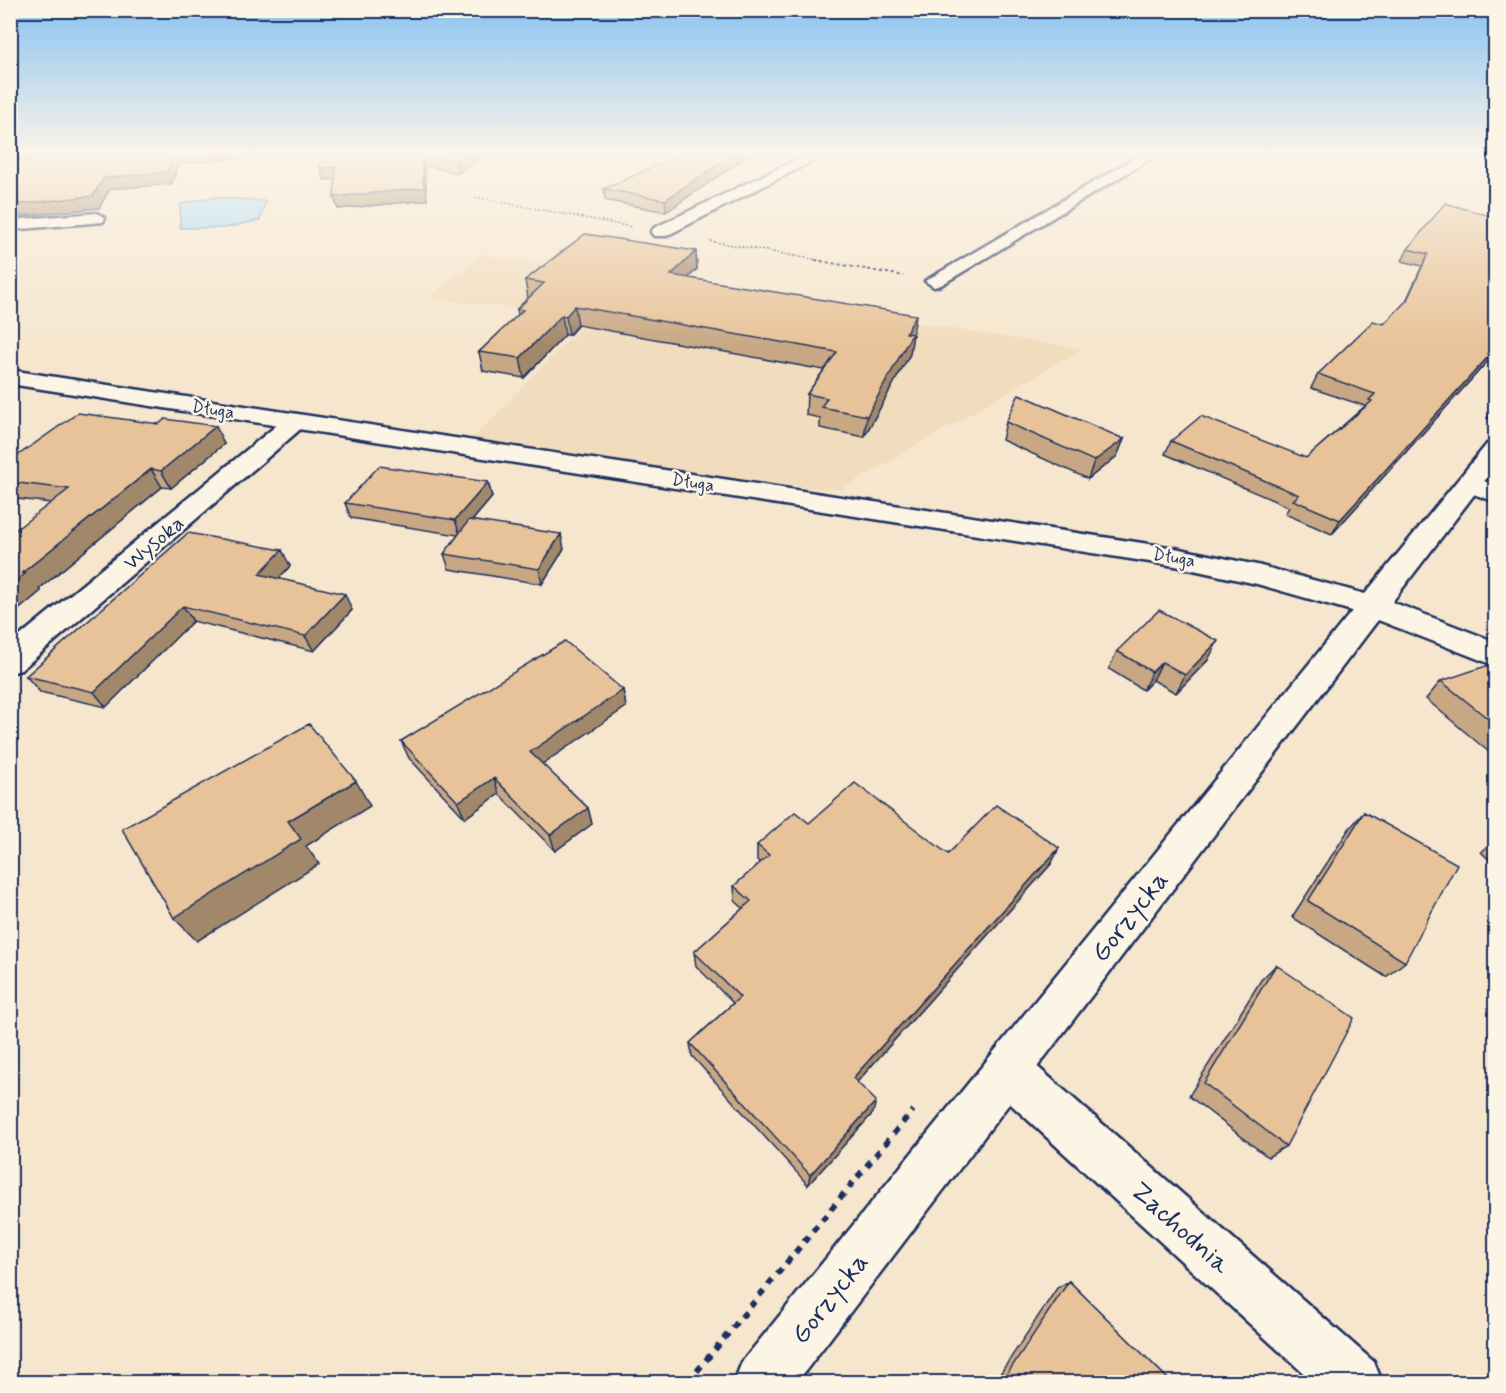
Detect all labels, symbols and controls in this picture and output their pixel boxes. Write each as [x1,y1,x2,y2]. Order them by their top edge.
street label: Długa [190,395,236,425]
street label: Długa [670,468,716,498]
street label: Wysoka [118,510,191,577]
street label: Długa [1150,542,1197,574]
street label: Gorzycka [1084,864,1177,970]
street label: Zachodnia [1123,1174,1238,1283]
street label: Gorzycka [784,1246,877,1352]

